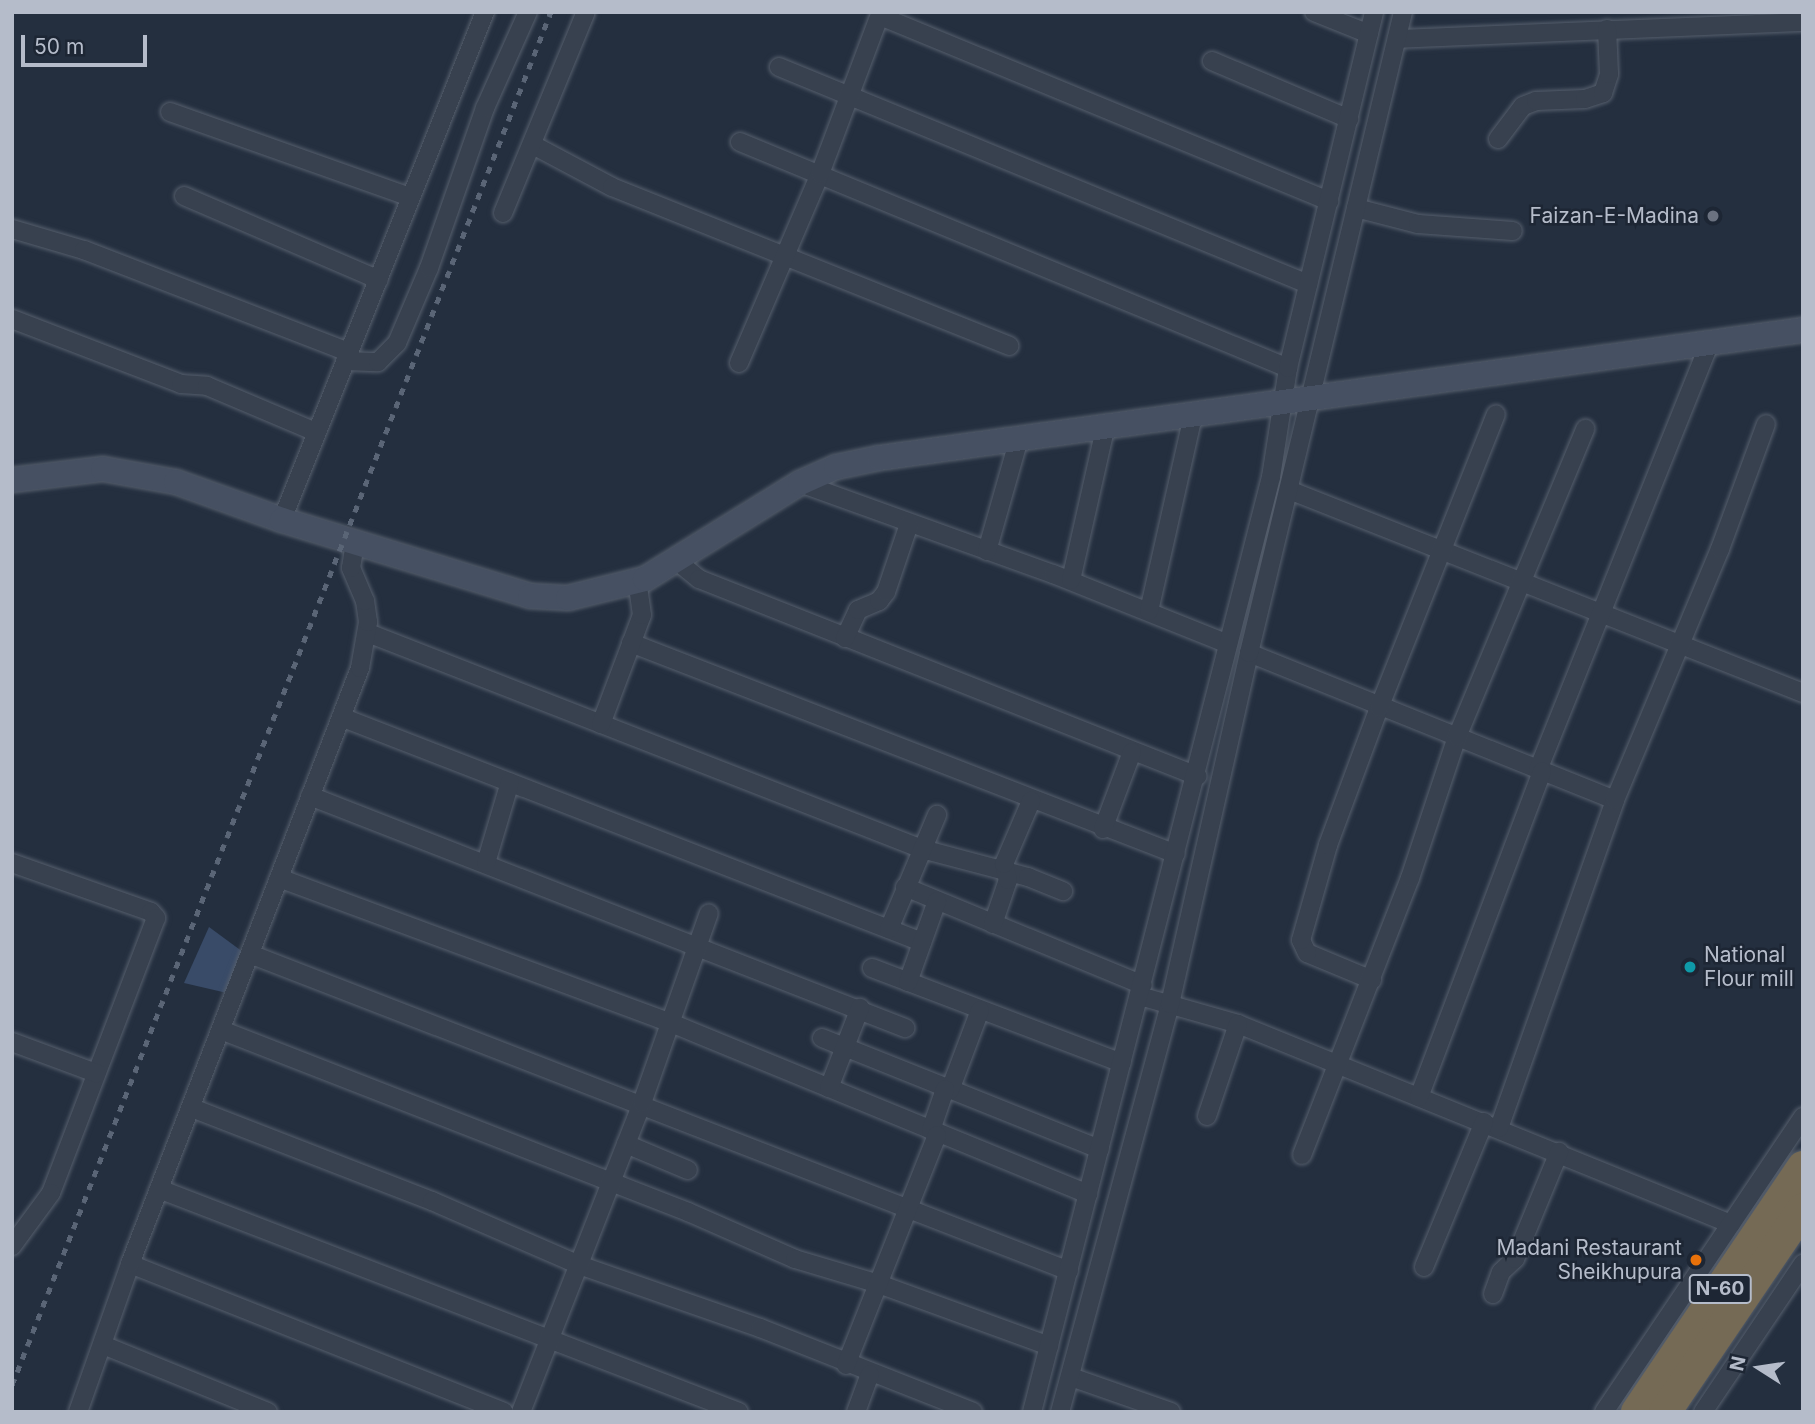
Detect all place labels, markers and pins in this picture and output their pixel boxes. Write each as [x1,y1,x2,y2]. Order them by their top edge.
place label: Faizan-E-Madina [1530,203,1699,229]
marker: Faizan-E-Madina [1705,208,1721,224]
place label: National Flour mill [1704,942,1794,992]
marker: National Flour mill [1682,959,1698,975]
place label: Madani Restaurant Sheikhupura [1496,1235,1682,1285]
marker: Madani Restaurant Sheikhupura [1688,1252,1704,1268]

